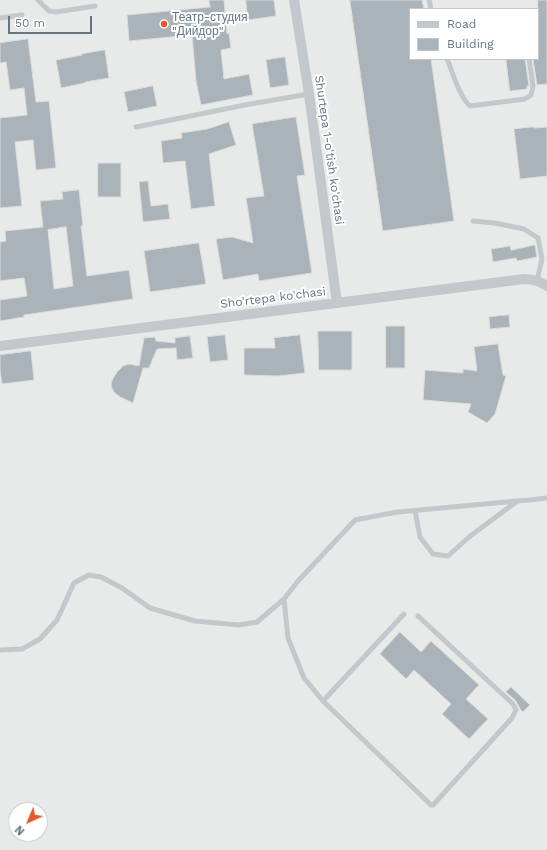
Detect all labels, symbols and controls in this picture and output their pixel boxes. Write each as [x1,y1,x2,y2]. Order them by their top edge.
scale bar [10,8,94,34]
legend [409,8,539,60]
place label: Театр-студия "Дийдор" [172,10,247,38]
text: 50 m [15,16,45,30]
text: Road [447,17,476,31]
marker: Театр-студия "Дийдор" [159,19,169,29]
text: Building [447,37,494,51]
street label: Shurtepa 1-o'tish ko'chasi [311,74,347,226]
street label: Sho'rtepa ko'chasi [219,284,327,312]
north arrow [8,802,48,842]
text: N [13,823,27,838]

